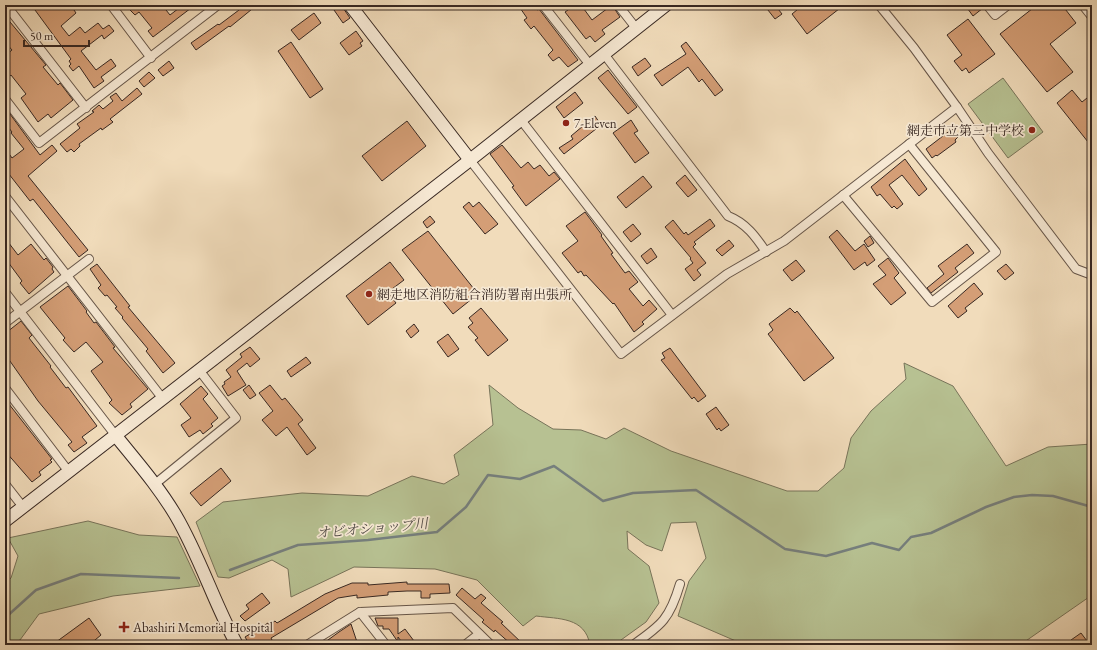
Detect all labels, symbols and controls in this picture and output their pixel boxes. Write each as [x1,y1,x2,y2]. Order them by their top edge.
scale bar [24,22,89,48]
text: 50 m [30,28,54,44]
place label: 7-Eleven [574,115,617,132]
marker: 7-Eleven [561,118,571,128]
place label: 網走市立第三中学校 [907,122,1024,139]
marker: 網走市立第三中学校 [1027,125,1037,135]
place label: 網走地区消防組合消防署南出張所 [377,286,572,303]
marker: 網走地区消防組合消防署南出張所 [364,289,374,299]
water label: オビオショップ川 [316,514,430,542]
place label: Abashiri Memorial Hospital [132,619,273,636]
marker: Abashiri Memorial Hospital [118,621,130,633]

